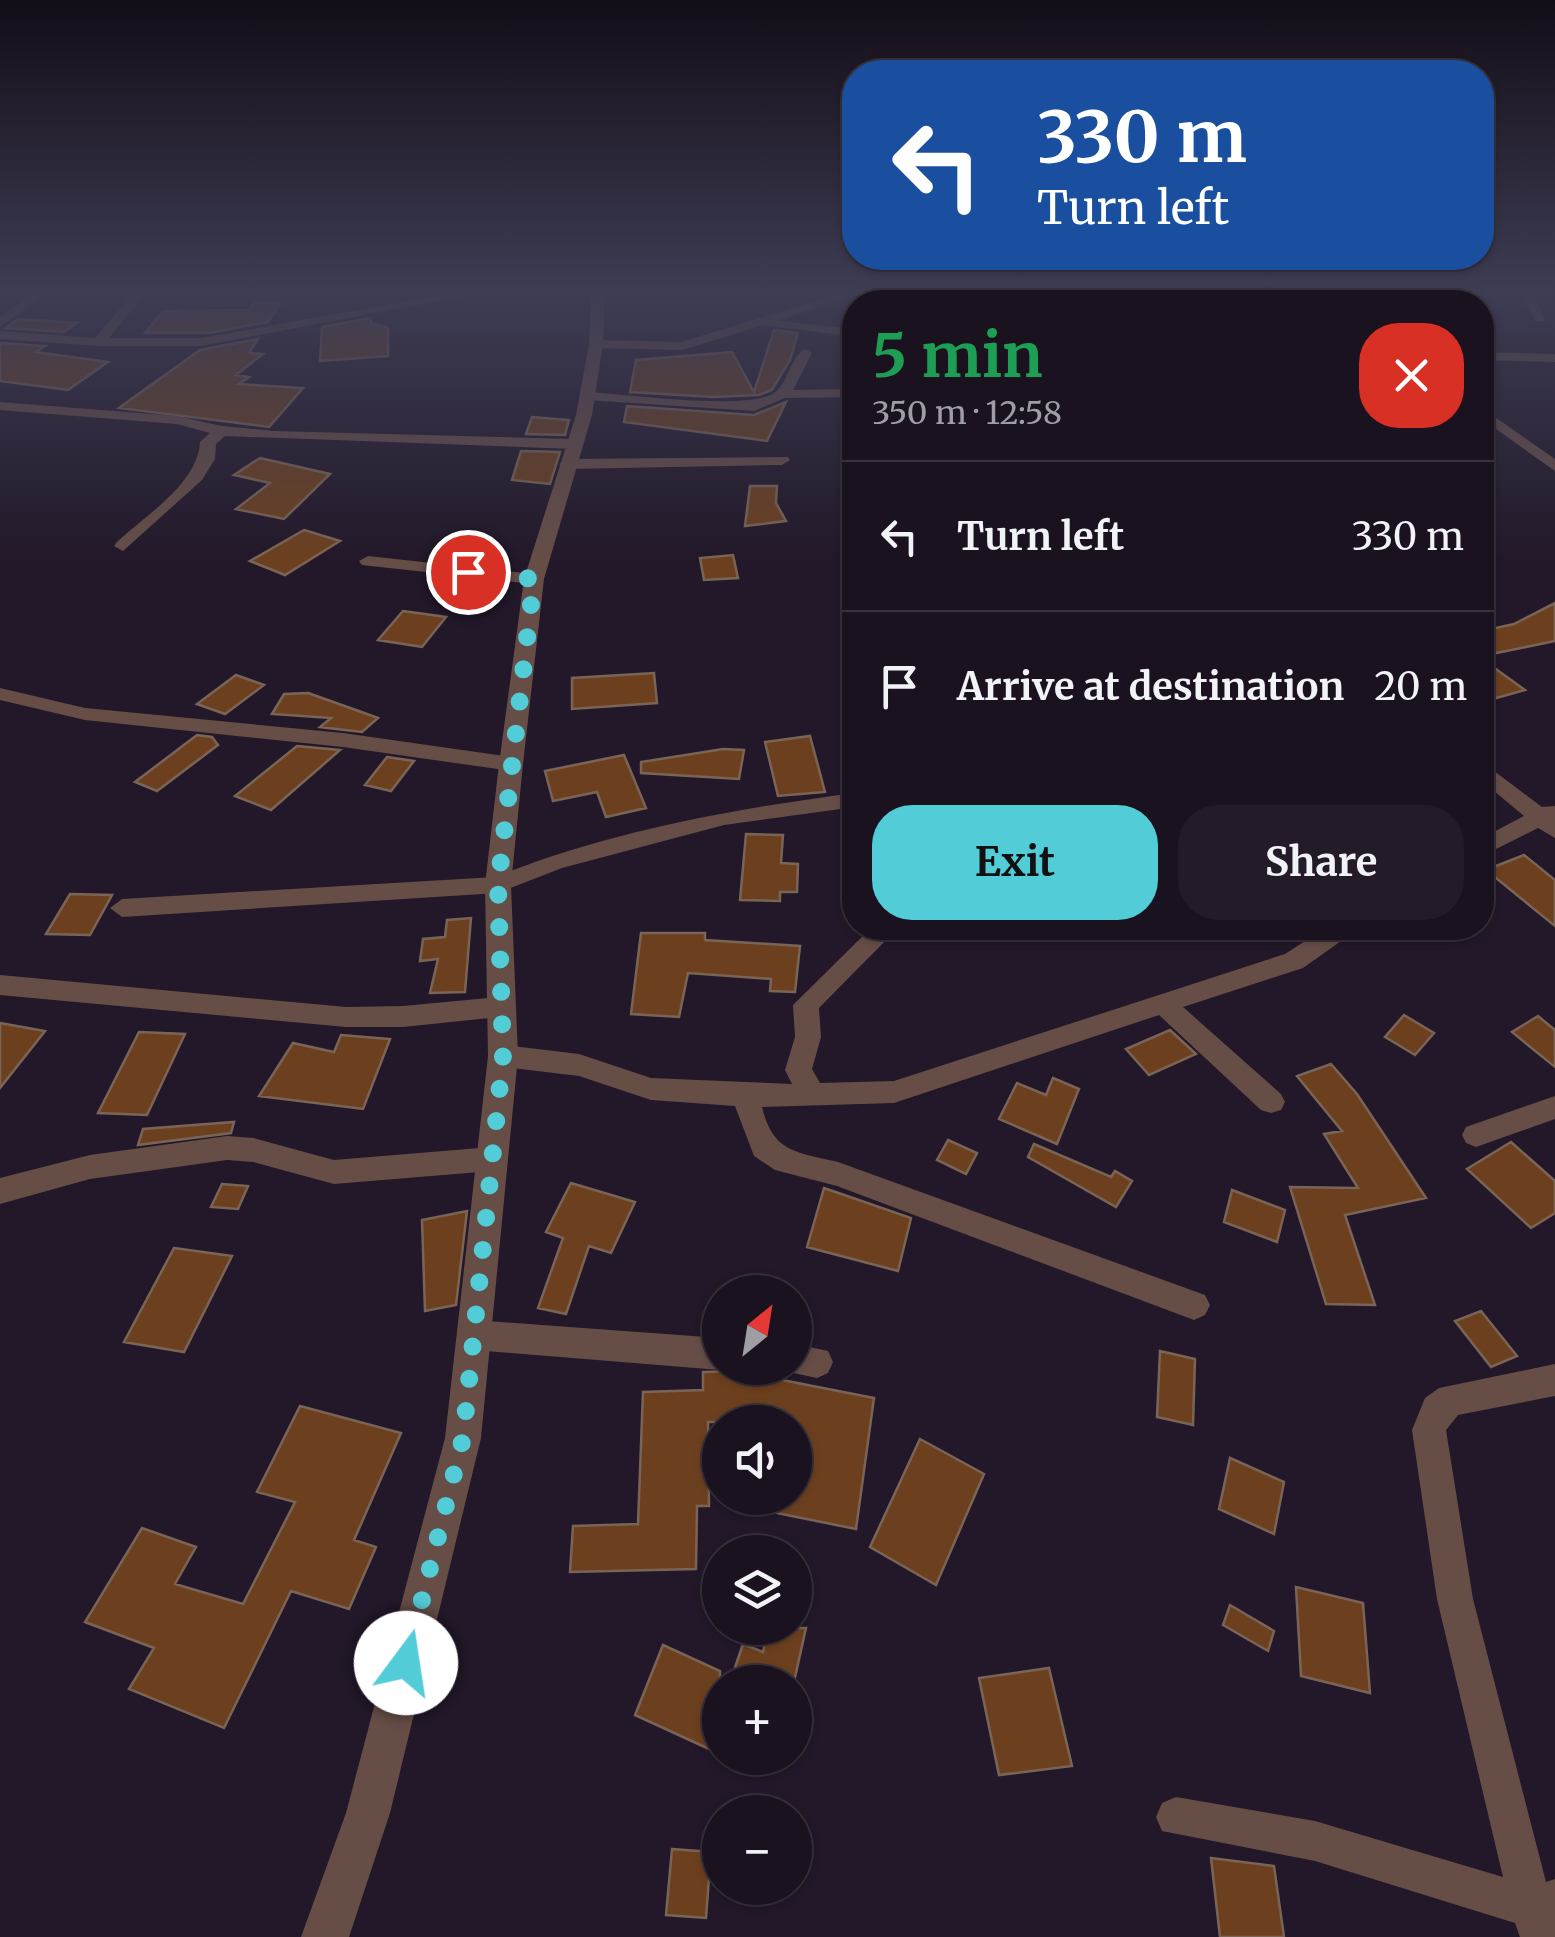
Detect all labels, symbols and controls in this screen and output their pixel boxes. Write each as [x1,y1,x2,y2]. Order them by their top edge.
text: 330 m [1037,93,1247,181]
icon: left [872,100,1002,230]
text: Turn left [1037,180,1229,236]
text: 5 min [872,318,1043,393]
button: close [1359,323,1464,428]
text: 350 m · 12:58 [872,393,1062,433]
icon: left [872,509,927,564]
text: Turn left [957,513,1124,560]
text: 330 m [1351,513,1464,560]
pin [426,530,511,615]
icon: arrive [441,545,496,600]
icon: arrive [872,659,927,714]
text: Arrive at destination [957,663,1344,710]
text: 20 m [1374,663,1467,710]
button: Exit [872,805,1158,920]
button: Share [1178,805,1464,920]
north arrow [702,1275,812,1385]
map controls [702,1275,812,1905]
button: sound [702,1405,812,1515]
button: layers [702,1535,812,1645]
position arrow [354,1611,458,1715]
button: + [702,1665,812,1775]
button: − [702,1795,812,1905]

